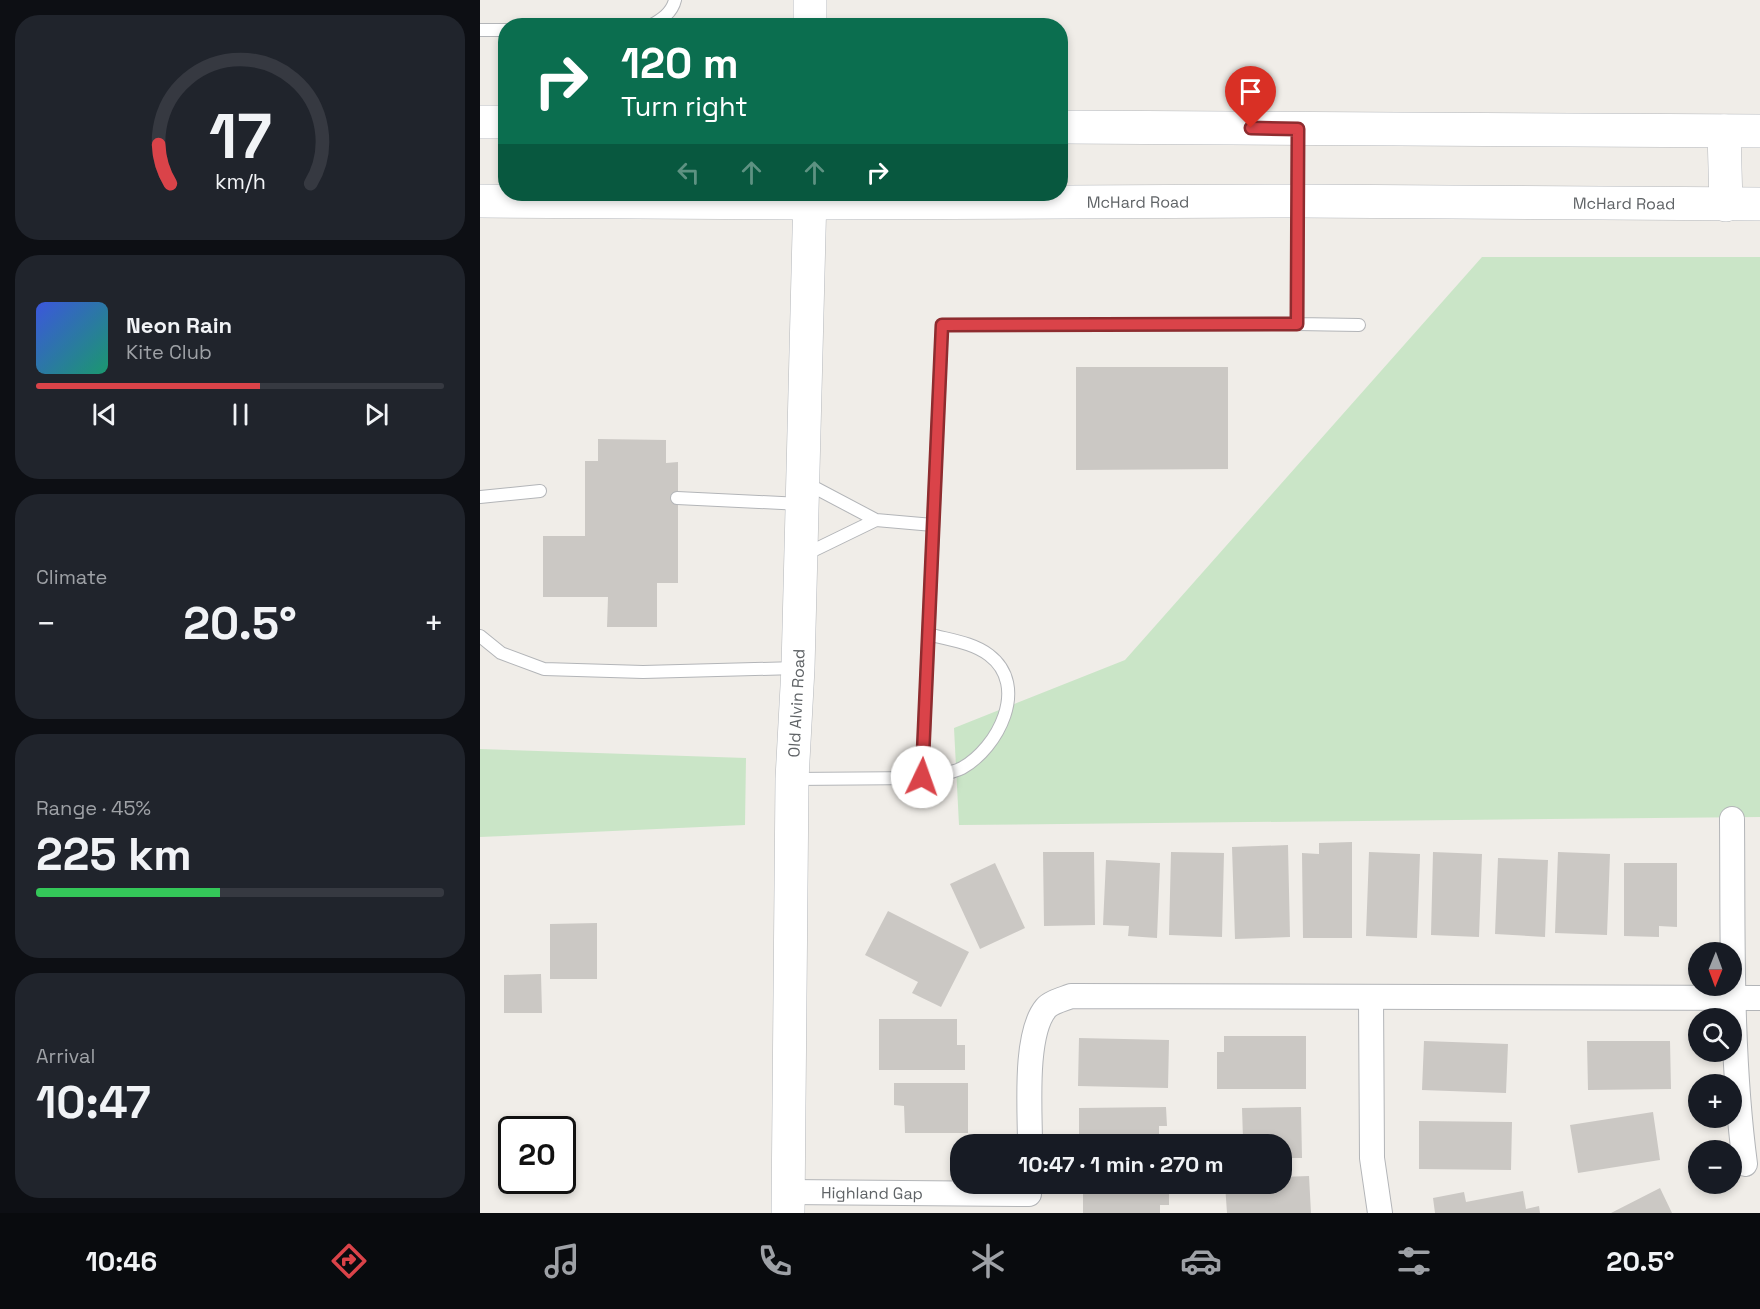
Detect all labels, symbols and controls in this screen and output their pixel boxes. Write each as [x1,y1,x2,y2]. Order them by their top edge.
text: 120 m [621,37,739,90]
icon: right [522,42,600,120]
pin [1225,66,1276,128]
icon: arrive [1234,75,1267,108]
text: Turn right [621,89,748,124]
text: 17 [209,97,271,176]
icon: left [672,156,705,189]
icon: ahead [735,156,768,189]
icon: ahead [798,156,831,189]
icon: right [861,156,894,189]
text: km/h [214,169,266,196]
street label: McHard Road [1087,191,1189,213]
street label: McHard Road [1573,193,1675,214]
text: Neon Rain [126,311,232,339]
text: Kite Club [126,339,212,365]
icon: previous [88,398,121,431]
icon: pause [224,398,257,431]
icon: next [360,398,393,431]
text: Climate [36,564,107,590]
text: 20.5° [183,595,297,652]
text: − [36,603,56,645]
text: + [424,603,444,645]
street label: Old Alvin Road [783,649,809,758]
position arrow [890,745,954,809]
text: Range · 45% [36,795,151,821]
text: 225 km [36,826,192,883]
north arrow [1688,942,1742,996]
map controls [1688,942,1742,1194]
button: search [1688,1008,1742,1062]
text: Arrival [36,1043,95,1069]
text: 10:47 [36,1074,151,1131]
button: + [1688,1074,1742,1128]
speed limit sign: 20 [498,1116,576,1194]
button: − [1688,1140,1742,1194]
text: 10:47 · 1 min · 270 m [1018,1150,1224,1178]
street label: Highland Gap [821,1182,923,1204]
icon: directions [328,1240,370,1282]
icon: music [541,1240,583,1282]
icon: phone [754,1240,796,1282]
icon: climate [967,1240,1009,1282]
icon: car [1180,1240,1222,1282]
icon: filters [1393,1240,1435,1282]
text: 10:46 [86,1244,157,1279]
text: 20.5° [1606,1244,1674,1279]

